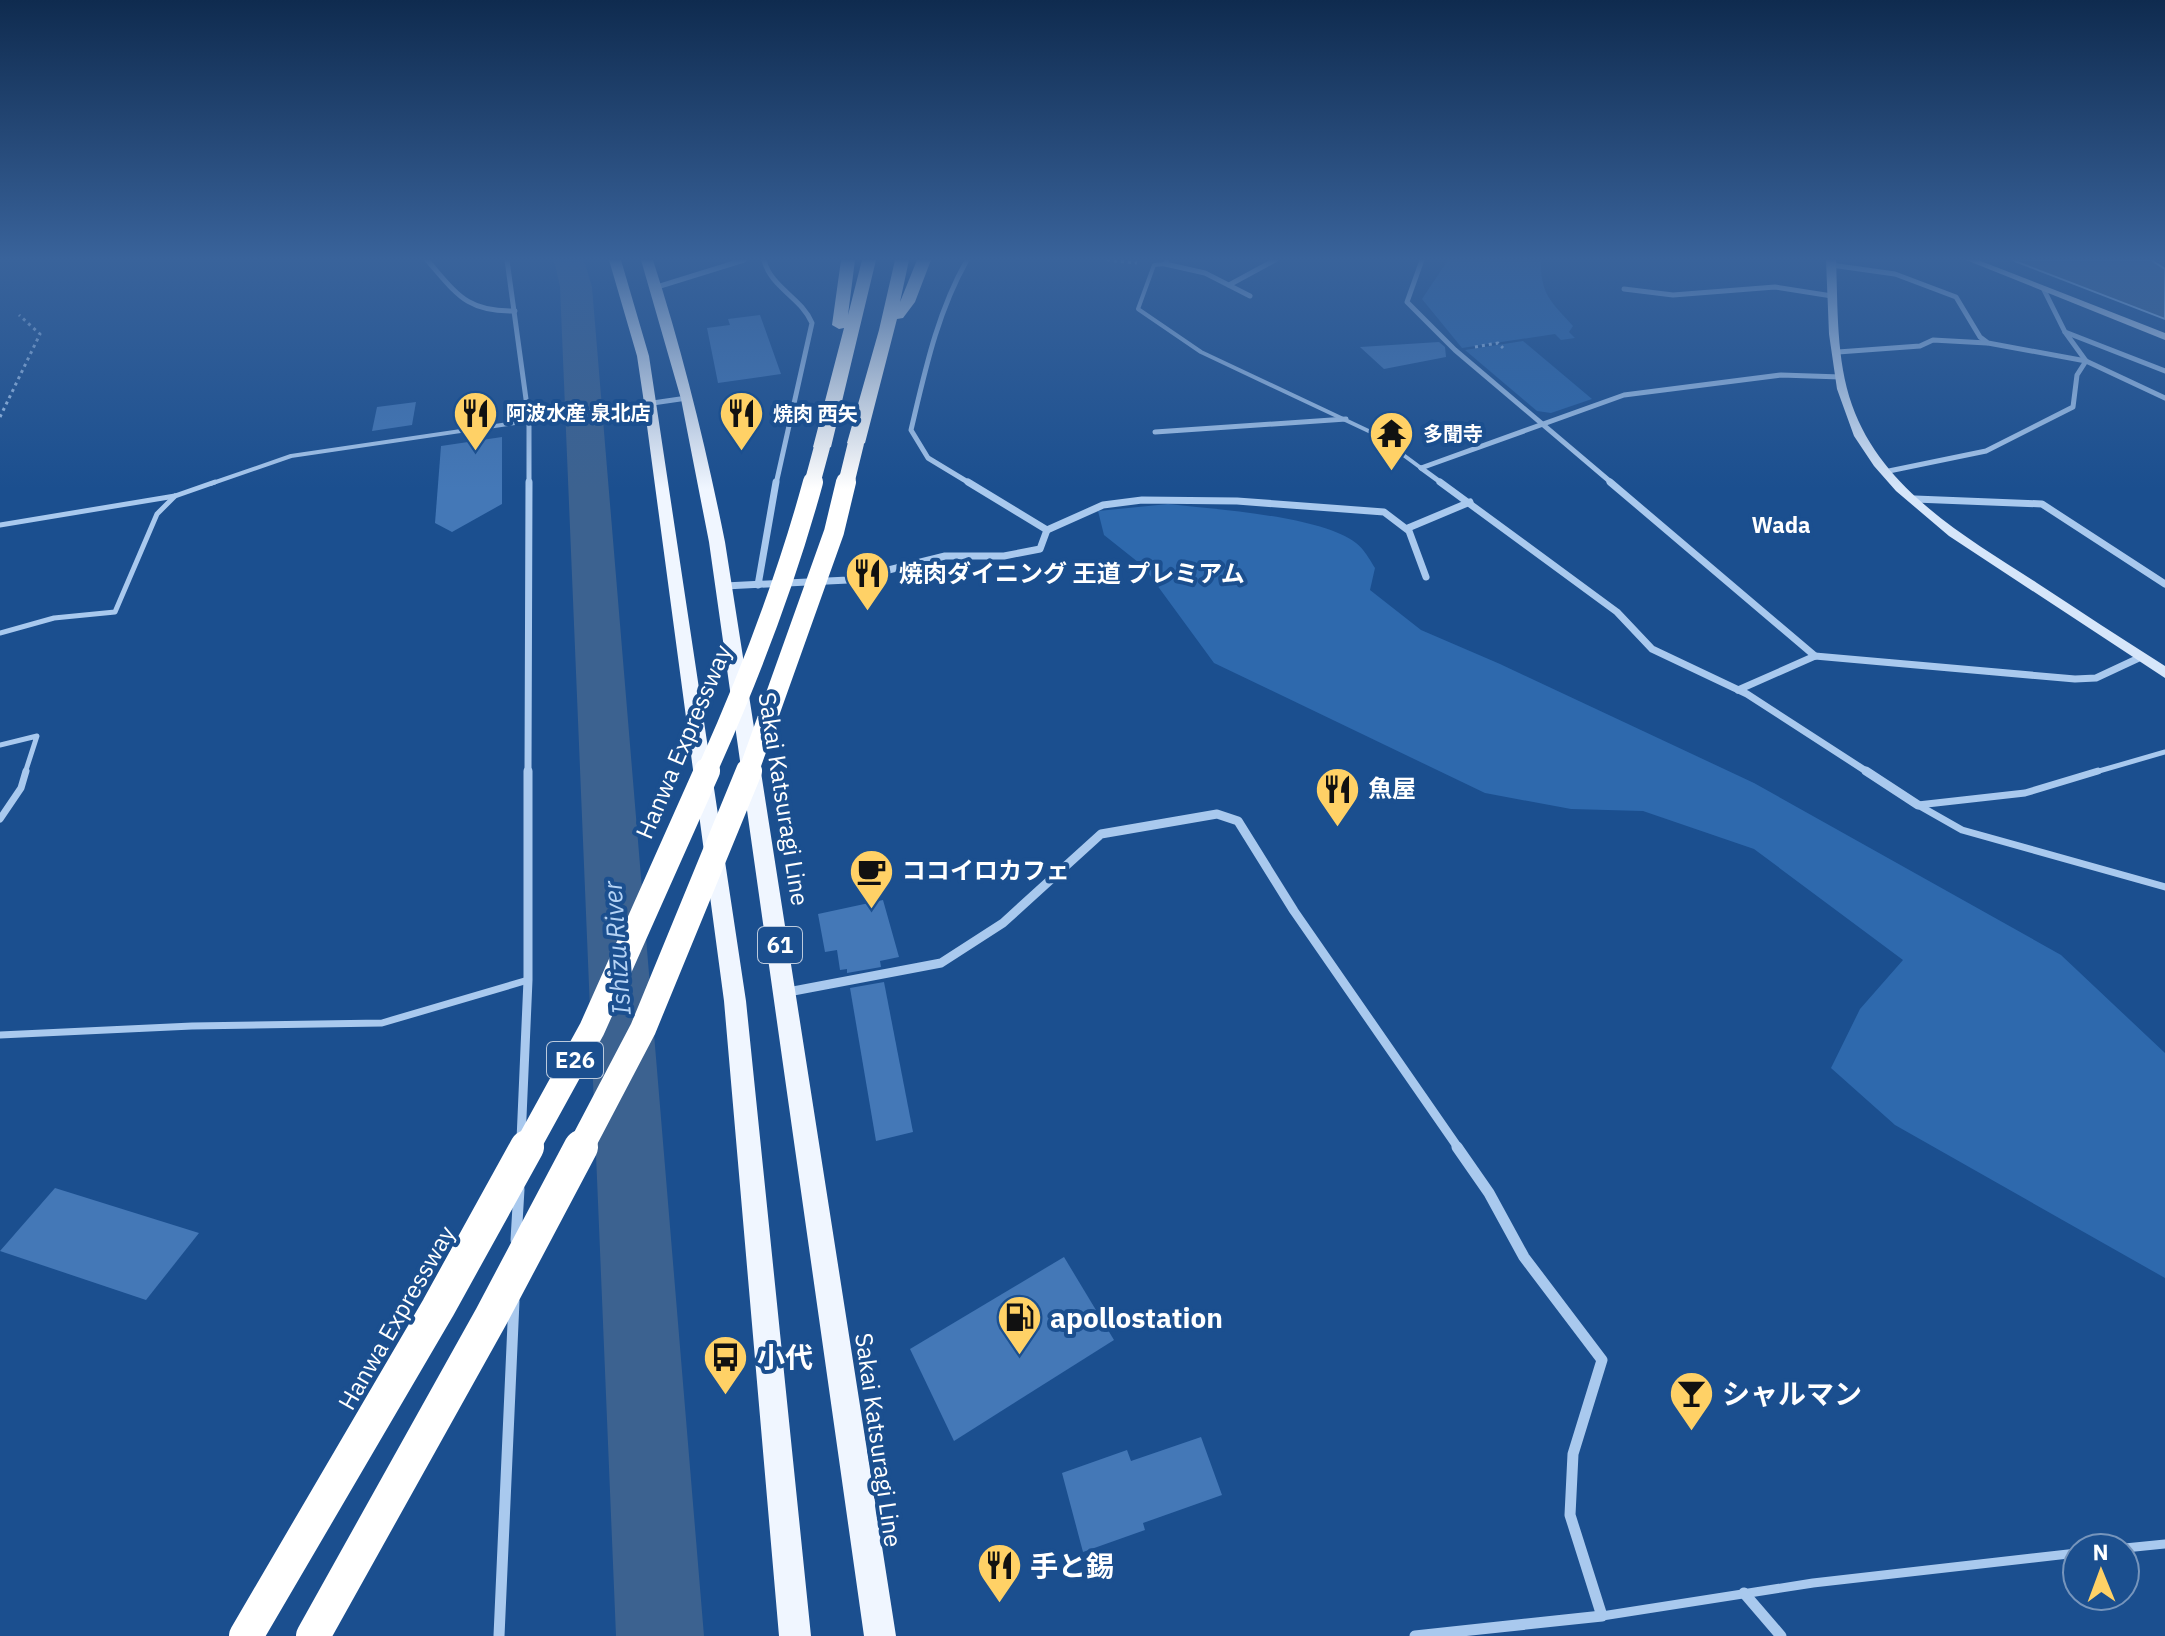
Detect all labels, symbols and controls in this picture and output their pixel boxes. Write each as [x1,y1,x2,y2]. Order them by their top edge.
restaurant icon: 阿波水産 泉北店 [451,389,499,452]
restaurant icon: 焼肉 西矢 [718,390,766,453]
place label: 阿波水産 泉北店 [506,399,651,426]
place label: 焼肉 西矢 [773,400,858,427]
temple icon: 多聞寺 [1368,410,1416,473]
place label: 多聞寺 [1423,420,1483,447]
district label: Wada [1751,510,1811,539]
restaurant icon: 焼肉ダイニング 王道 プレミアム [844,550,892,613]
place label: 焼肉ダイニング 王道 プレミアム [899,557,1245,589]
street label: Hanwa Expressway [628,640,738,844]
street label: Sakai Katsuragi Line [751,690,817,908]
restaurant icon: 魚屋 [1313,765,1361,828]
place label: 魚屋 [1368,772,1416,804]
cafe icon: ココイロカフェ [847,847,895,910]
place label: ココイロカフェ [902,854,1070,886]
water label: Ishizu River [594,878,638,1016]
road number: 61 [758,927,802,963]
road number: E26 [547,1042,603,1078]
street label: Hanwa Expressway [330,1219,462,1415]
fuel station icon: apollostation [995,1294,1043,1357]
place label: apollostation [1050,1299,1223,1336]
street label: Sakai Katsuragi Line [848,1331,910,1549]
bus stop icon: 小代 [702,1333,750,1396]
place label: 小代 [757,1338,813,1375]
bar icon: シャルマン [1667,1370,1715,1433]
place label: シャルマン [1722,1375,1862,1412]
north arrow [2061,1532,2141,1612]
text: N [2092,1537,2109,1566]
restaurant icon: 手と錫 [975,1542,1023,1605]
place label: 手と錫 [1030,1547,1114,1584]

